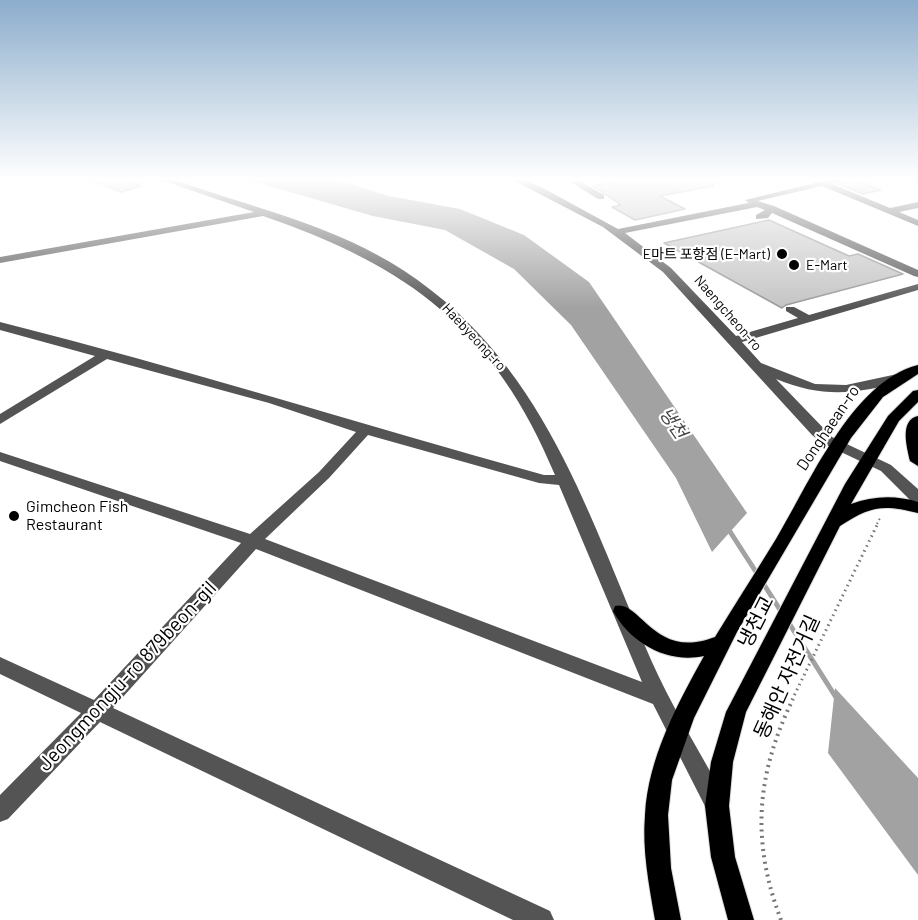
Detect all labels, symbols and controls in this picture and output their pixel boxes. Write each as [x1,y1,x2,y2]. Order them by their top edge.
place label: E마트 포항점 (E-Mart) [643,246,770,262]
marker: E마트 포항점 (E-Mart) [775,247,789,261]
place label: E-Mart [806,257,848,273]
marker: E-Mart [787,258,801,272]
street label: Naengcheon-ro [691,272,765,354]
street label: Haebyeong-ro [439,300,509,374]
street label: Donghaean-ro [793,382,863,474]
water label: 냉천 [655,403,691,443]
place label: Gimcheon Fish Restaurant [26,497,128,535]
marker: Gimcheon Fish Restaurant [7,509,21,523]
street label: Jeongmongju-ro 879beon-gil [33,576,221,776]
street label: 냉천교 [733,592,779,652]
street label: 동해안 자전거길 [749,611,825,743]

